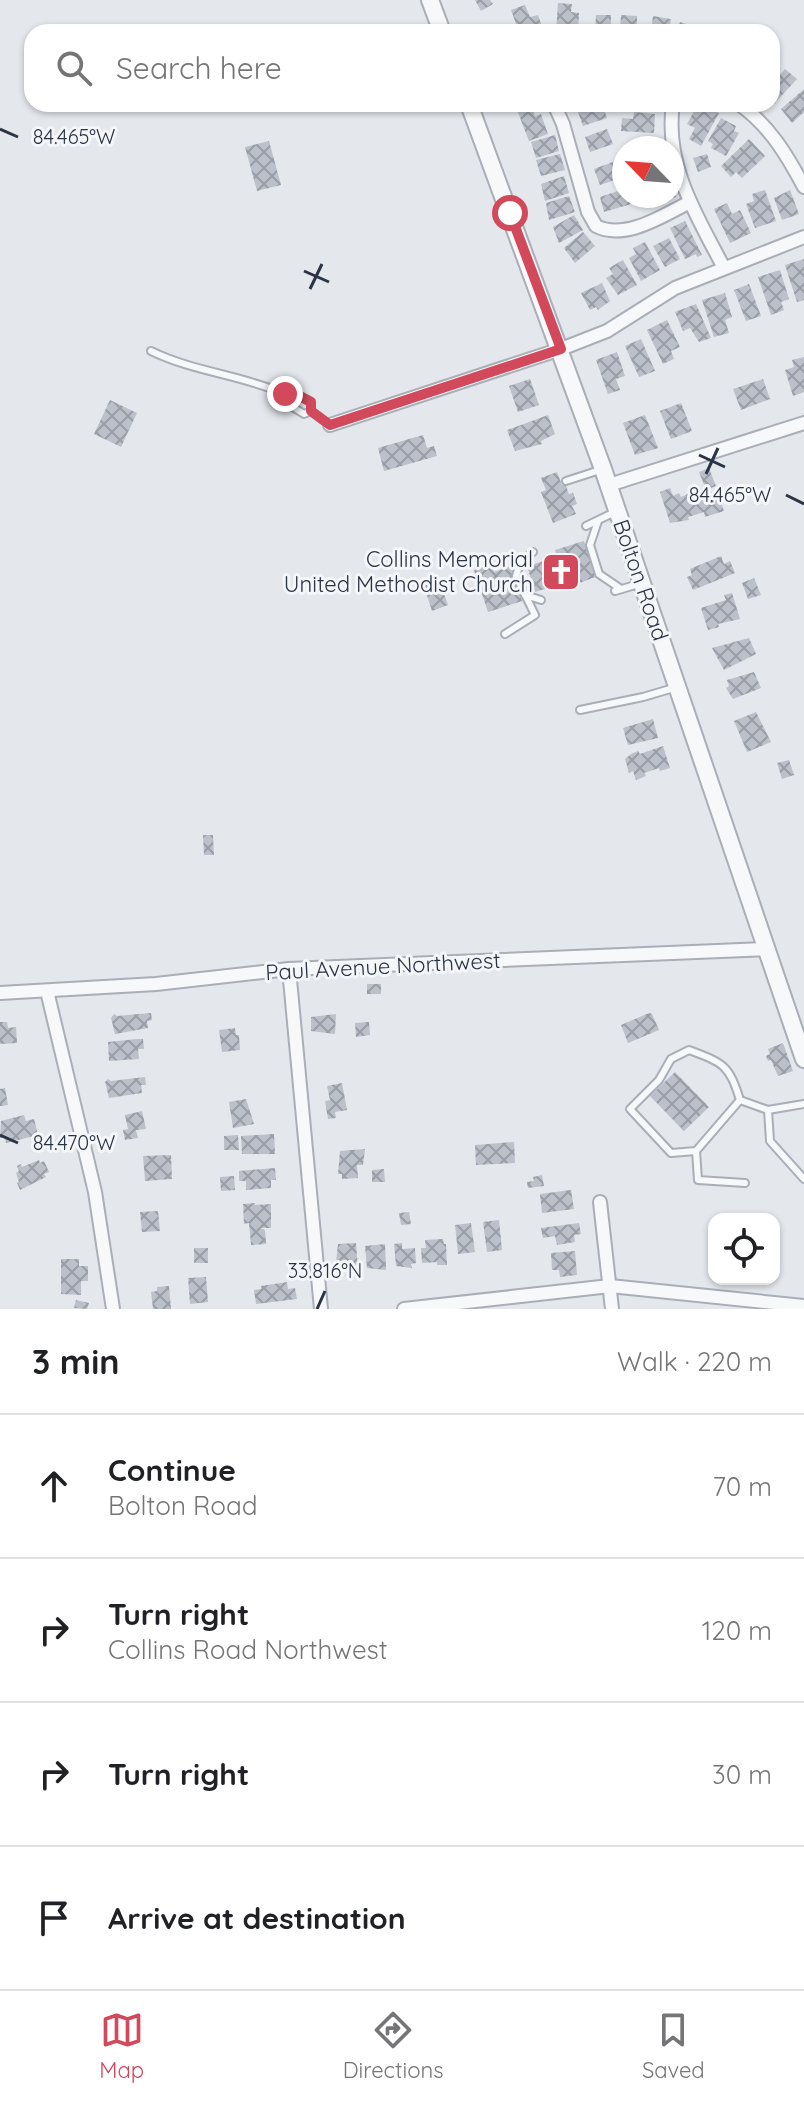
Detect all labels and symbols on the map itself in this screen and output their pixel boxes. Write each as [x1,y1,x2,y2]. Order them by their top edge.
text: 84.465°W [33,124,115,149]
north arrow [612,136,684,208]
route start [492,195,528,231]
route end [267,376,303,412]
text: 84.465°W [689,482,771,507]
street label: Bolton Road [607,516,675,644]
place label: Collins Memorial United Methodist Church [284,545,533,598]
church icon: Collins Memorial United Methodist Church [540,551,582,593]
street label: Paul Avenue Northwest [265,946,501,986]
text: 84.470°W [33,1130,115,1155]
text: 33.816°N [288,1258,362,1283]

